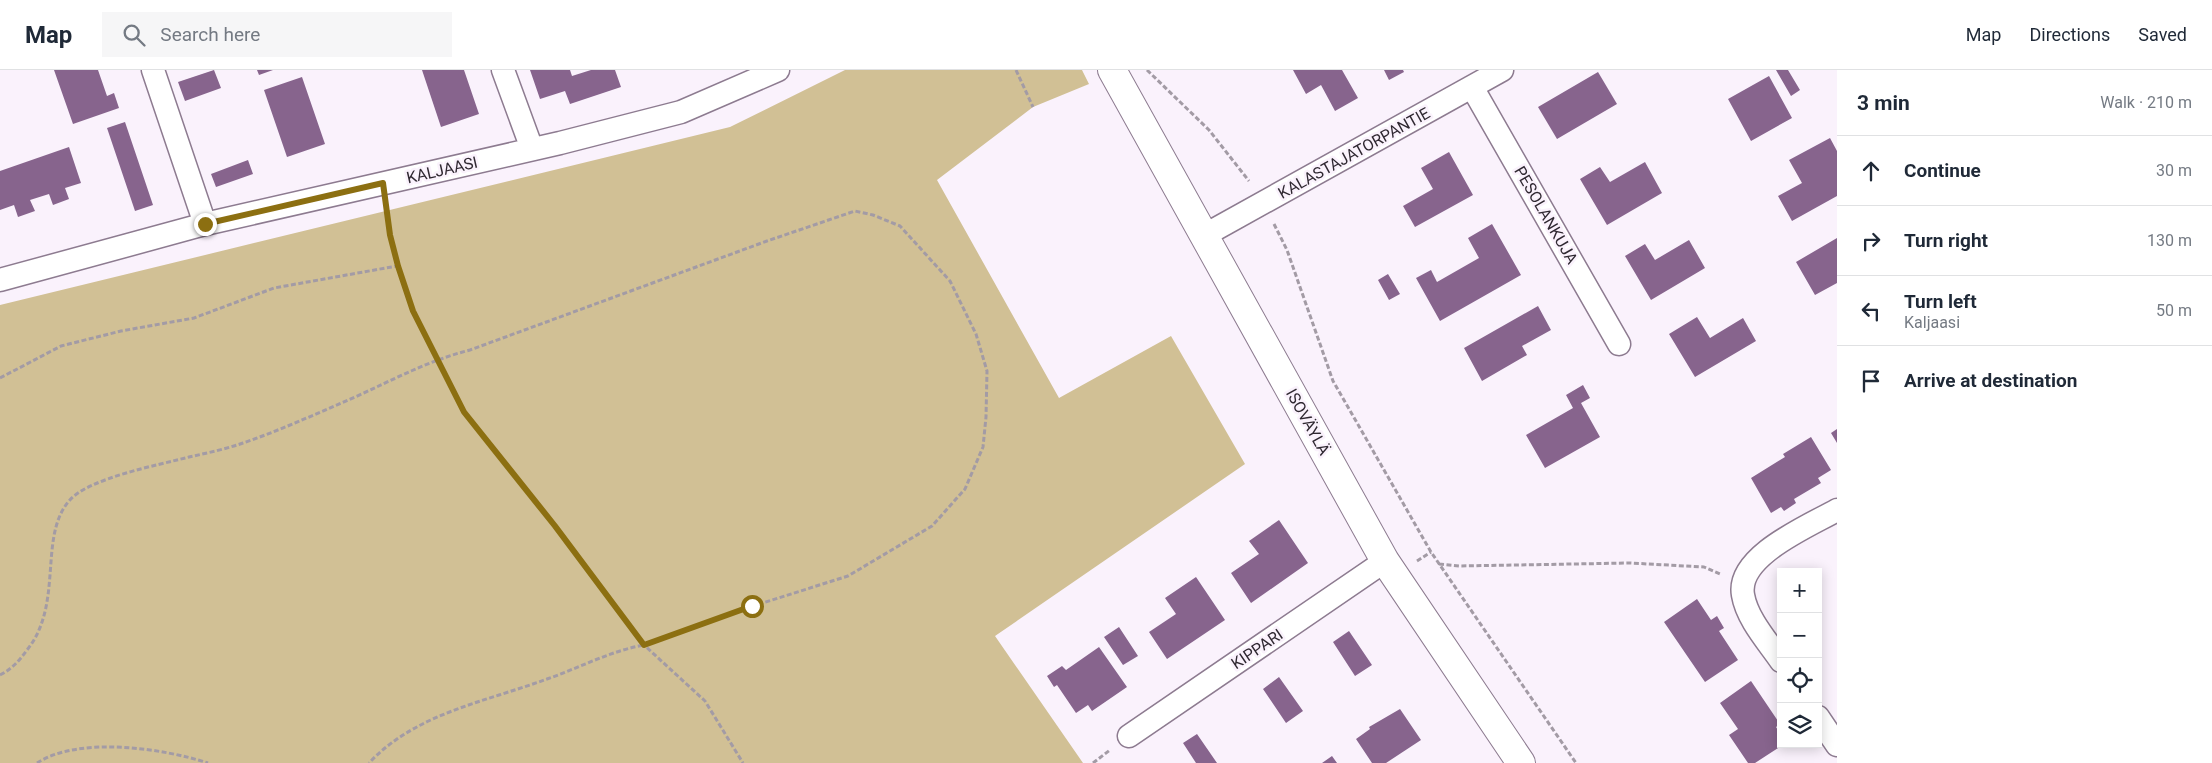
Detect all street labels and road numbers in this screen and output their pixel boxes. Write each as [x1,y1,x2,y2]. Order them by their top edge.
street label: KALASTAJATORPANTIE [1275,103,1433,203]
street label: KALJAASI [405,153,479,187]
street label: PESOLANKUJA [1510,163,1582,268]
street label: ISOVÄYLÄ [1282,386,1334,459]
street label: KIPPARI [1228,625,1286,673]

